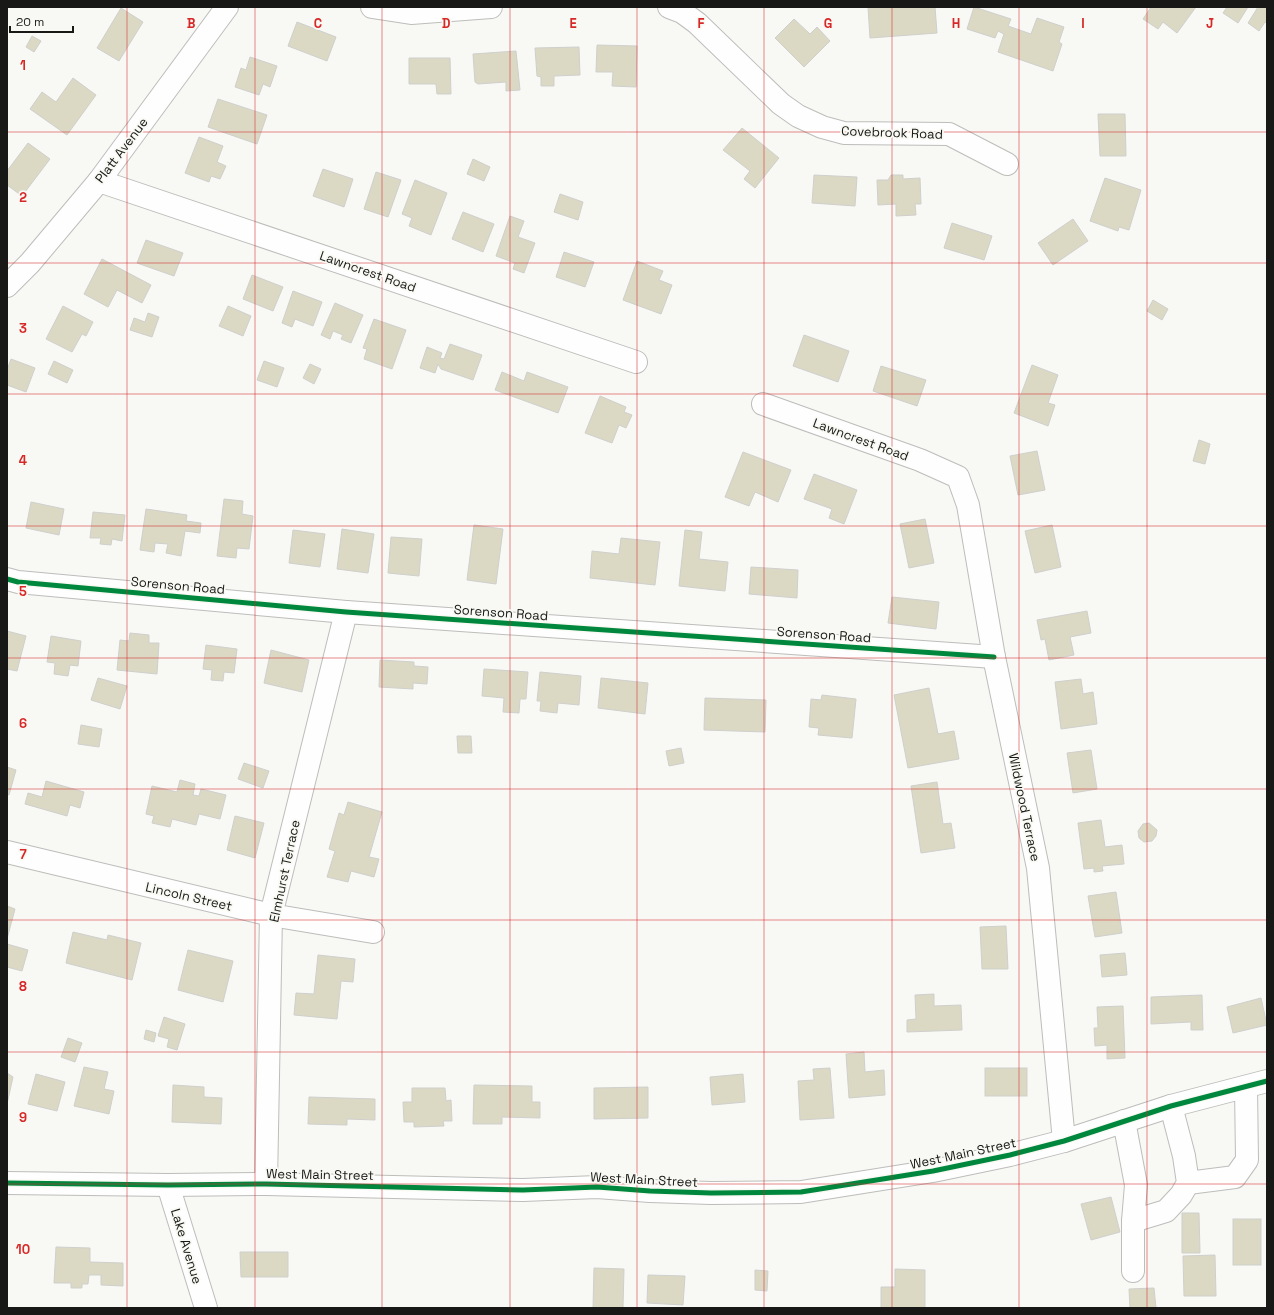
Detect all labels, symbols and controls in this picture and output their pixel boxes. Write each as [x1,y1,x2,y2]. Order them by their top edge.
scale bar [10,8,73,34]
text: 20 m [16,14,44,30]
text: B [187,15,196,32]
text: C [314,15,322,32]
text: D [442,15,451,32]
text: E [569,15,577,32]
text: F [698,15,705,32]
text: G [824,15,832,32]
text: H [952,15,960,32]
text: I [1081,15,1085,32]
text: J [1206,15,1214,32]
text: 1 [20,57,26,74]
street label: Platt Avenue [91,114,152,186]
street label: Covebrook Road [841,122,943,143]
text: 2 [19,189,27,206]
street label: Lawncrest Road [317,247,418,296]
text: 3 [19,320,27,337]
street label: Lawncrest Road [811,414,911,465]
text: 4 [19,452,27,469]
street label: Sorenson Road [130,573,226,598]
text: 5 [19,583,27,600]
street label: Sorenson Road [453,601,549,624]
street label: Sorenson Road [776,623,872,646]
text: 6 [19,715,27,732]
street label: Wildwood Terrace [1005,751,1044,863]
street label: Elmhurst Terrace [265,818,304,924]
text: 7 [19,846,27,863]
street label: Lincoln Street [144,878,234,915]
text: 8 [19,978,27,995]
text: 9 [19,1109,27,1126]
street label: West Main Street [909,1134,1018,1173]
street label: West Main Street [266,1165,374,1184]
street label: West Main Street [590,1168,698,1191]
street label: Lake Avenue [167,1206,206,1286]
text: 10 [16,1241,30,1258]

